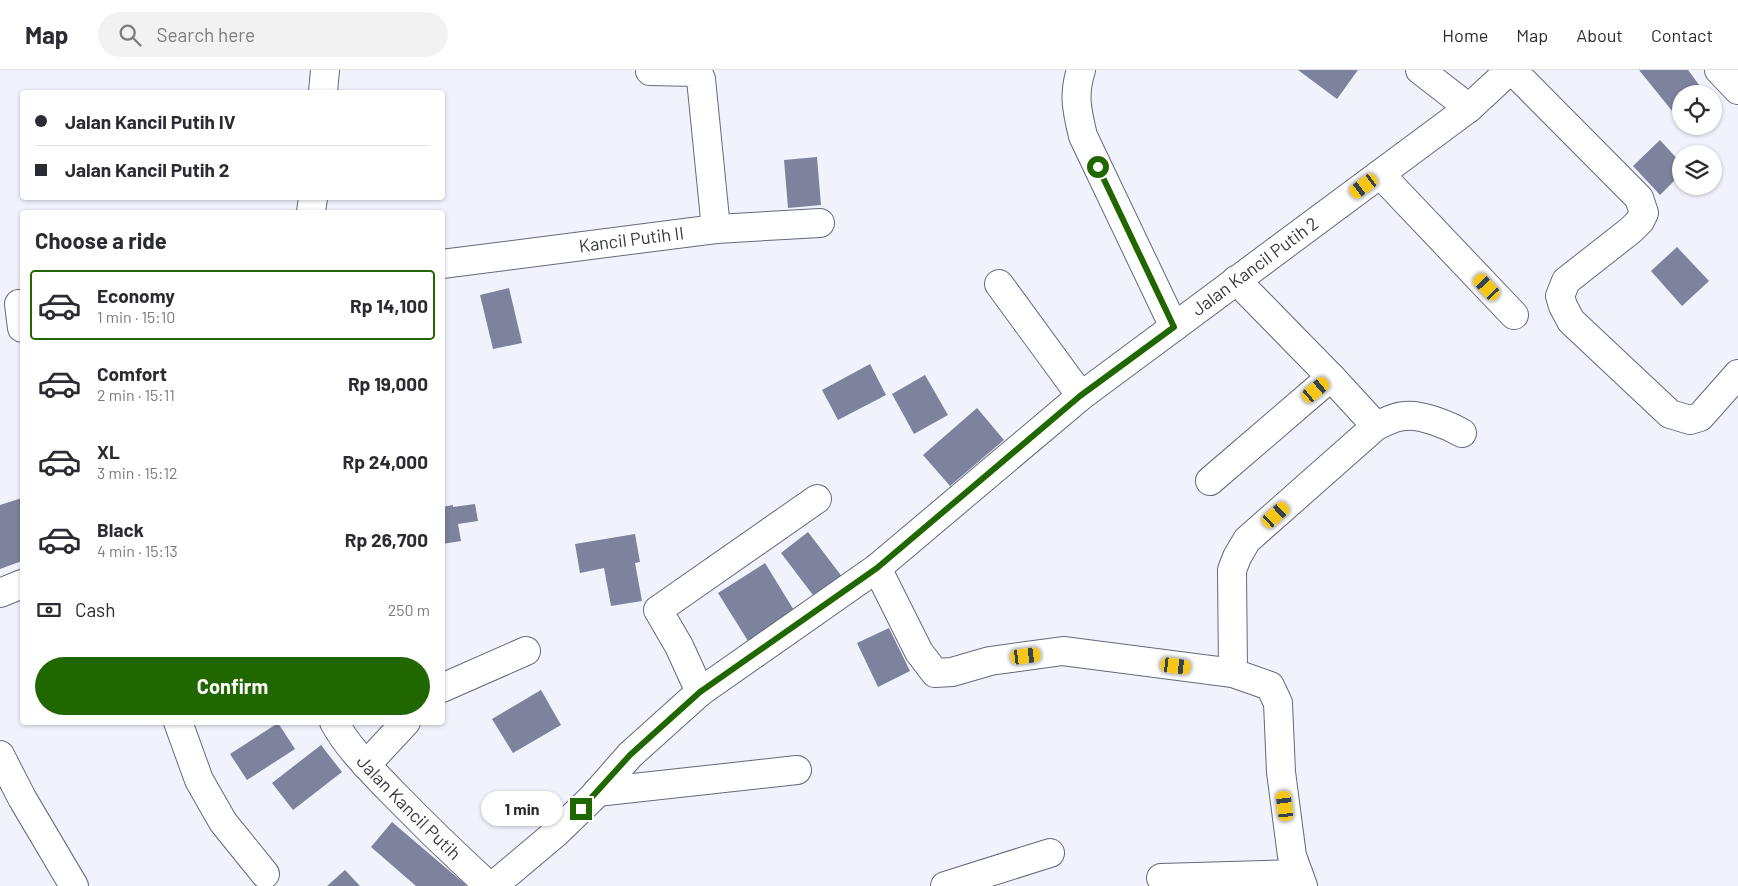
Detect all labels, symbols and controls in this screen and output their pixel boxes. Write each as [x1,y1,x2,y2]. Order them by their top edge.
search box [98,12,448,57]
text: Map [25,20,68,49]
icon: search [116,21,144,49]
text: Search here [156,23,255,46]
text: Home [1442,24,1488,46]
text: Map [1516,24,1548,46]
text: About [1576,24,1623,46]
text: Contact [1651,24,1713,46]
map controls [1672,85,1722,195]
button: locate [1672,85,1722,135]
text: Jalan Kancil Putih IV [65,110,236,133]
button: layers [1672,145,1722,195]
route start [1087,156,1109,178]
text: Jalan Kancil Putih 2 [65,158,229,181]
car [1347,171,1380,201]
street label: Jalan Kancil Putih 2 [1187,212,1322,320]
street label: Kancil Putih II [578,221,685,256]
text: Choose a ride [35,227,167,253]
car [1471,271,1502,303]
icon: car [37,283,82,328]
text: Economy [97,284,175,307]
text: Rp 14,100 [350,294,428,317]
text: 1 min · 15:10 [97,307,175,326]
icon: car [37,361,82,406]
text: Comfort [97,362,167,385]
text: Rp 19,000 [348,372,428,395]
car [1299,375,1332,405]
text: 2 min · 15:11 [97,385,175,404]
icon: car [37,439,82,484]
text: XL [97,440,120,463]
text: Rp 24,000 [343,450,428,473]
text: 3 min · 15:12 [97,463,178,482]
car [1259,499,1292,531]
icon: car [37,517,82,562]
text: Black [97,518,144,541]
text: Rp 26,700 [345,528,428,551]
text: 4 min · 15:13 [97,541,178,560]
icon: cash [35,596,63,624]
text: Cash [75,598,116,621]
text: 250 m [388,600,430,619]
car [1010,647,1041,665]
button: Confirm [35,657,430,715]
car [1160,657,1191,675]
street label: Jalan Kancil Putih [353,750,466,864]
car [1275,790,1294,822]
callout: 1 min [481,792,564,826]
route end [570,798,592,820]
text: 1 min [504,799,540,818]

